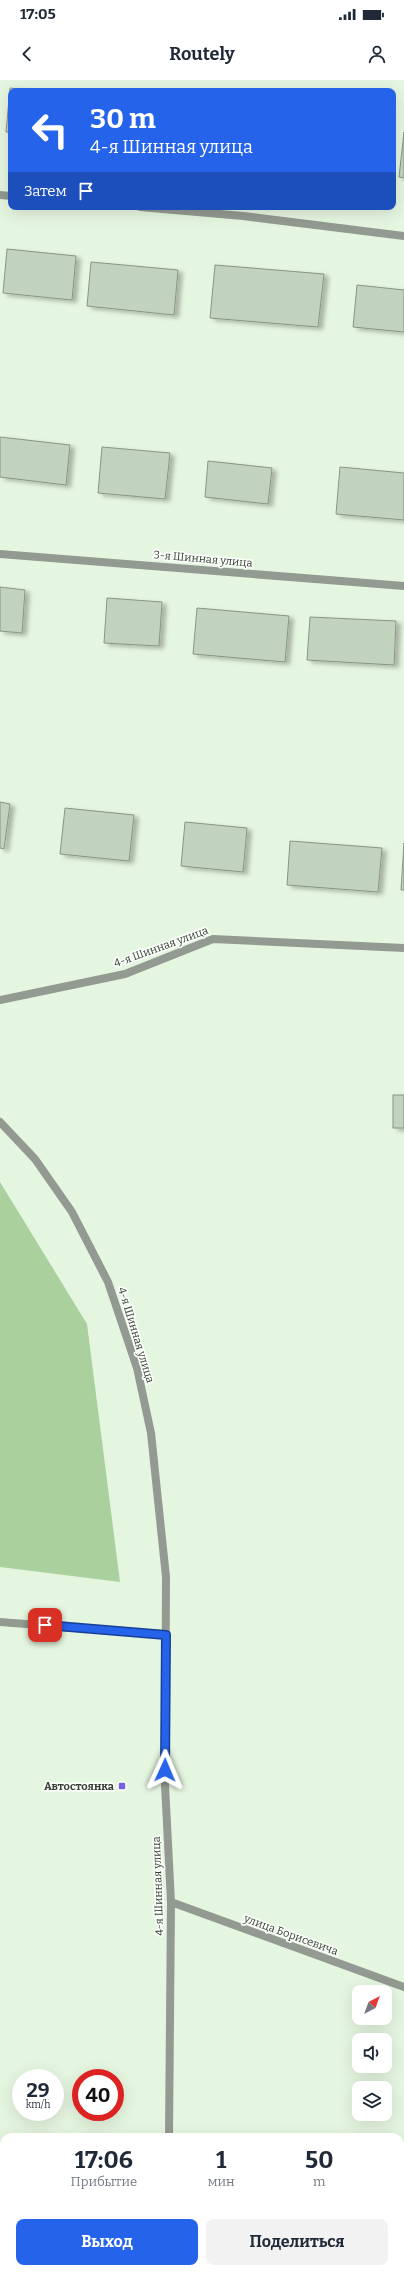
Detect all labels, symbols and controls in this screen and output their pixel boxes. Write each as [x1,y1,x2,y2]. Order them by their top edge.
text: 17:05 [20,5,56,23]
icon: back [16,43,38,65]
text: Routely [169,43,235,65]
icon: person [366,43,388,65]
text: 30 m [90,102,156,135]
icon: left [24,104,76,156]
text: 4-я Шинная улица [90,136,253,158]
icon: arrive [75,180,97,202]
text: Затем [24,182,67,200]
street label: 3-я Шинная улица [153,548,253,570]
street label: 4-я Шинная улица [112,924,210,970]
street label: 4-я Шинная улица [115,1286,157,1384]
pin [28,1608,62,1642]
icon: arrive [34,1614,56,1636]
position arrow [144,1749,186,1791]
place label: Автостоянка [44,1780,115,1793]
marker: Автостоянка [117,1781,127,1791]
street label: 4-я Шинная улица [150,1836,166,1936]
street label: улица Борисевича [241,1912,340,1958]
north arrow [352,1985,392,2025]
map controls [352,1985,392,2121]
button: sound [352,2033,392,2073]
speed limit sign: 40 [72,2069,124,2121]
text: 29 [26,2078,50,2102]
button: layers [352,2081,392,2121]
text: km/h [26,2099,50,2111]
text: 17:06 [75,2146,133,2174]
text: 1 [216,2146,226,2174]
text: 50 [305,2146,333,2174]
text: Прибытие [71,2174,137,2189]
text: мин [208,2174,235,2189]
text: m [313,2174,326,2189]
button: Выход [16,2219,198,2265]
button: Поделиться [206,2219,388,2265]

